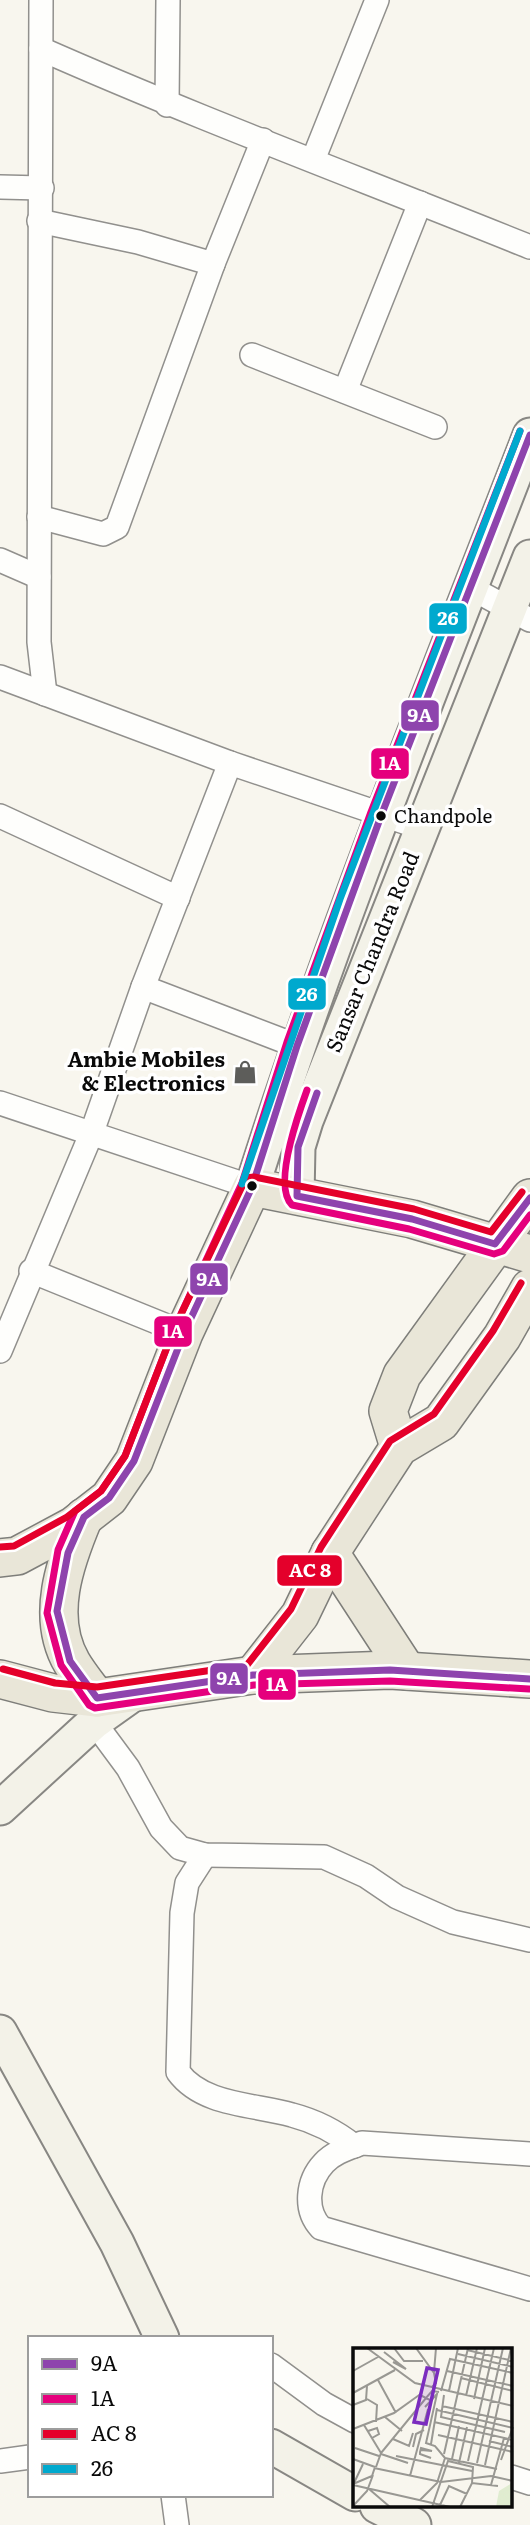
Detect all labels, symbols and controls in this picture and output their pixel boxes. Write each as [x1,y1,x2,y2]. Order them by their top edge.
line badge: 26 [428,602,468,635]
text: 26 [437,603,459,631]
line badge: 9A [400,699,440,732]
text: 9A [407,700,433,728]
line badge: 1A [370,747,410,780]
text: 1A [379,748,402,776]
place label: Chandpole [394,801,492,829]
marker: Chandpole [374,809,388,823]
street label: Sansar Chandra Road [316,846,425,1056]
line badge: 26 [287,977,327,1011]
text: 26 [296,979,318,1007]
place label: Ambie Mobiles & Electronics [68,1042,225,1097]
shop icon: Ambie Mobiles & Electronics [231,1058,259,1086]
unlabelled marker [245,1179,259,1193]
line badge: 9A [189,1262,229,1296]
text: 9A [196,1264,222,1292]
line badge: 1A [153,1315,193,1348]
text: 1A [162,1316,185,1344]
line badge: AC 8 [276,1554,343,1587]
text: AC 8 [289,1555,331,1583]
line badge: 9A [209,1662,249,1695]
text: 9A [216,1663,242,1691]
line badge: 1A [257,1668,297,1701]
text: 1A [266,1669,289,1697]
legend [28,2336,273,2497]
text: 9A [91,2346,118,2377]
inset map [353,2348,512,2508]
text: 1A [91,2381,116,2412]
text: AC 8 [91,2416,136,2447]
text: 26 [91,2451,113,2482]

